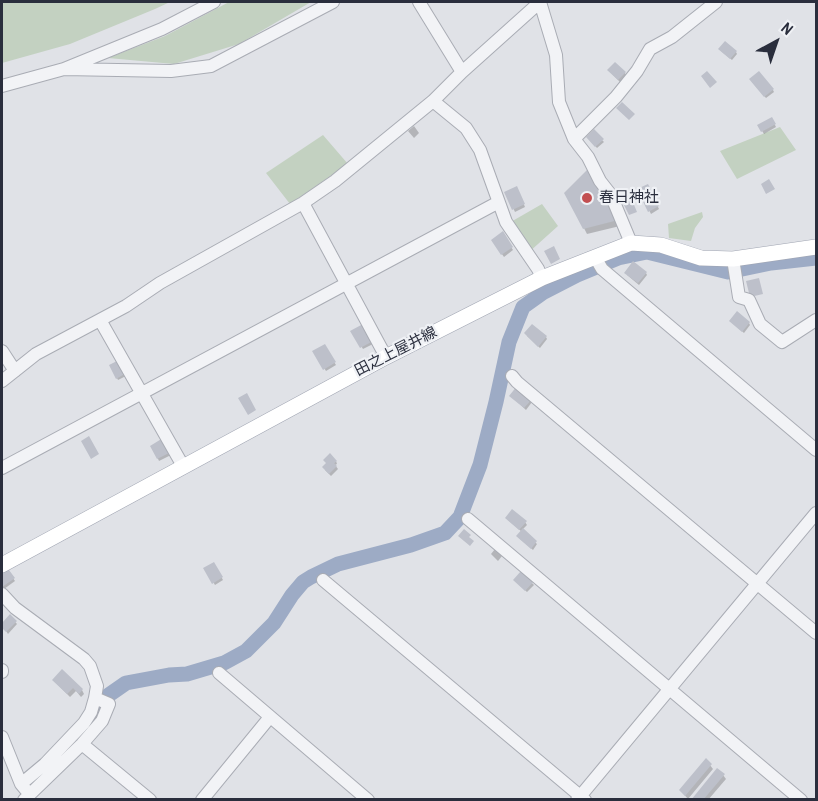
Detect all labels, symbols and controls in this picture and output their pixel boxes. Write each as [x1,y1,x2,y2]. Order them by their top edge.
north arrow [746,12,806,72]
text: N [777,17,798,40]
place label: 春日神社 [599,189,659,207]
marker: 春日神社 [580,191,594,205]
street label: 田之上屋井線 [352,324,440,380]

